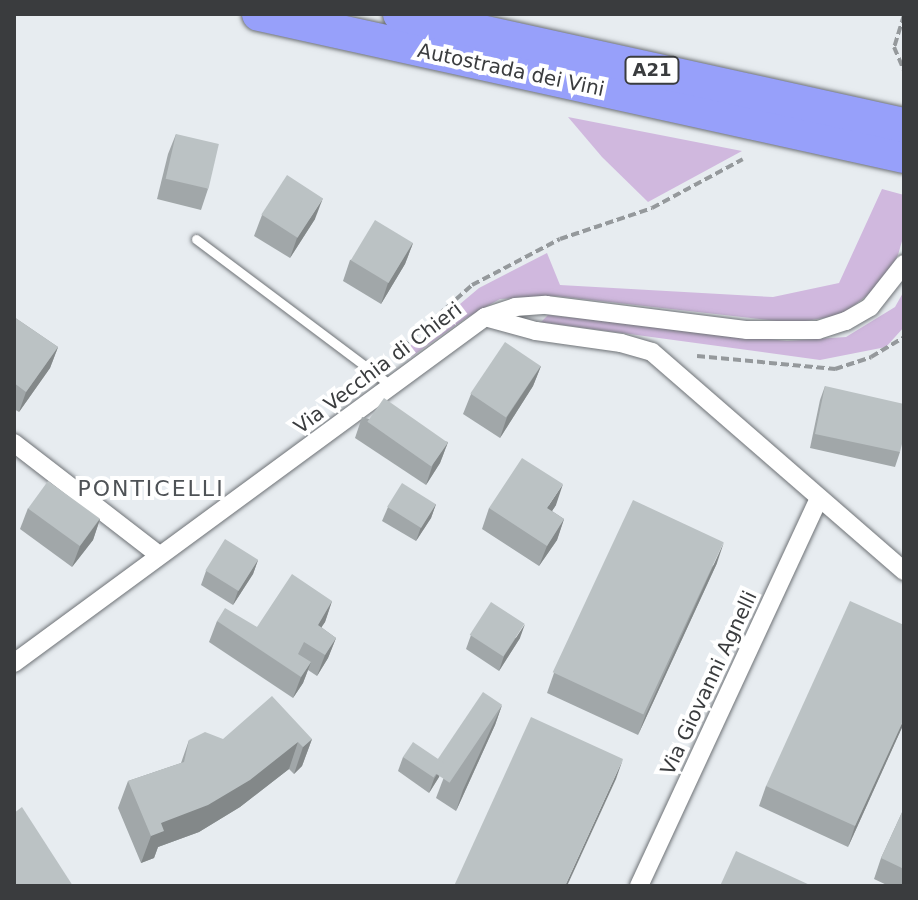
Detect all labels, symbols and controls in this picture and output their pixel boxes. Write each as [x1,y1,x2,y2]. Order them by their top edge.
street label: Autostrada dei Vini [415,38,607,102]
road number: A21 [624,56,680,84]
street label: Via Vecchia di Chieri [289,297,467,439]
district label: PONTICELLI [77,476,225,502]
street label: Via Giovanni Agnelli [656,587,762,779]

